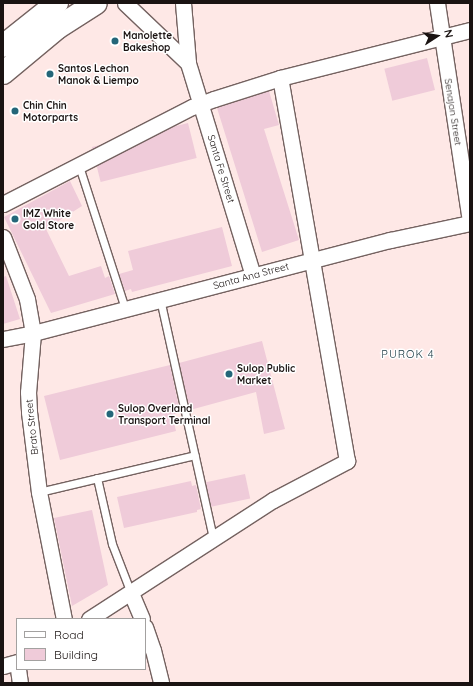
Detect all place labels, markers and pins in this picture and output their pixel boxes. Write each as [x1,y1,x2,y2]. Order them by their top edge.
place label: Manolette Bakeshop [123,29,172,52]
marker: Manolette Bakeshop [110,36,120,46]
place label: Santos Lechon Manok & Liempo [58,62,139,86]
marker: Santos Lechon Manok & Liempo [45,69,55,79]
place label: Chin Chin Motorparts [23,99,78,122]
marker: Chin Chin Motorparts [10,106,20,116]
place label: IMZ White Gold Store [23,207,74,230]
marker: IMZ White Gold Store [10,214,20,224]
place label: Sulop Public Market [237,362,295,386]
marker: Sulop Public Market [224,369,234,379]
place label: Sulop Overland Transport Terminal [118,402,211,426]
marker: Sulop Overland Transport Terminal [105,409,115,419]

